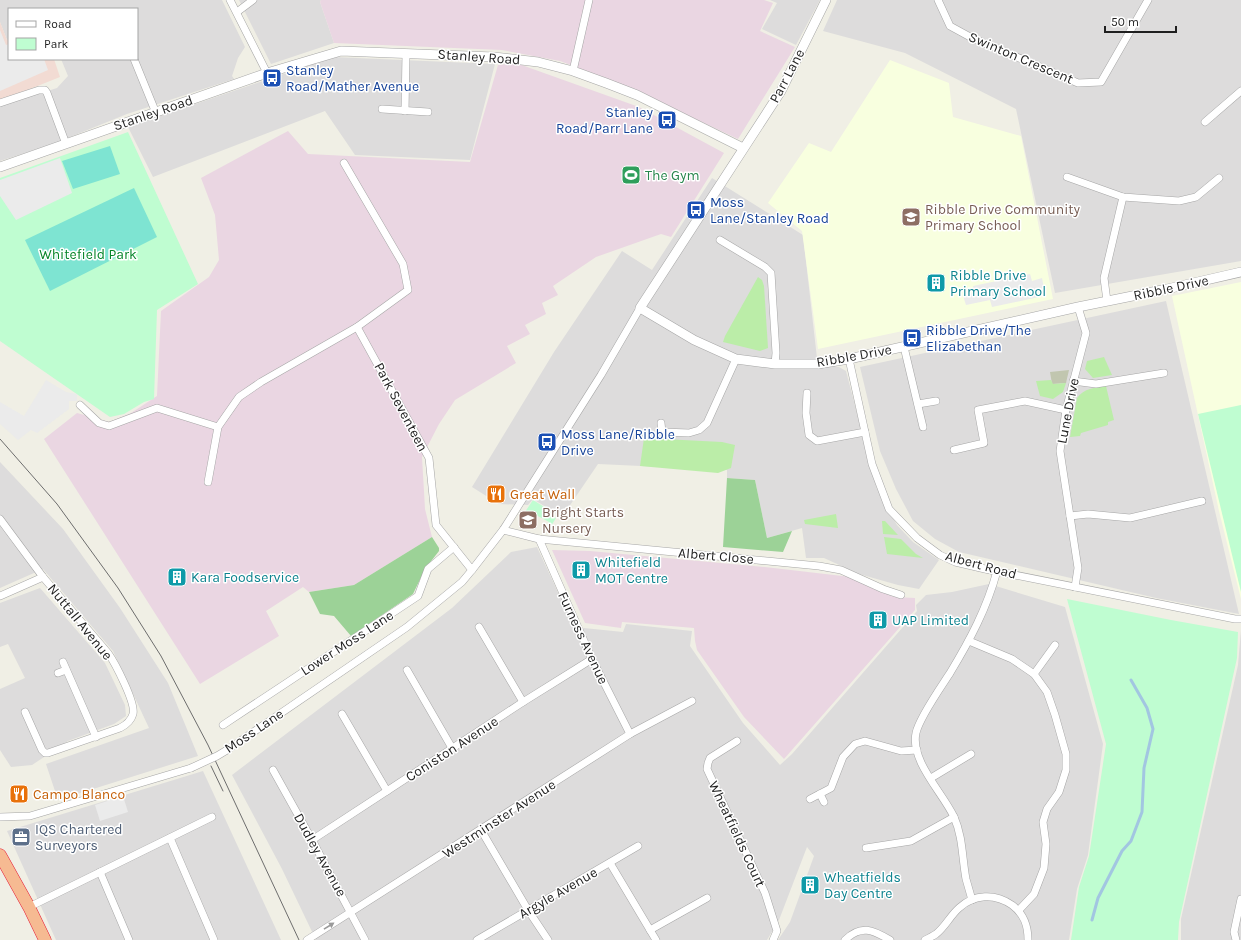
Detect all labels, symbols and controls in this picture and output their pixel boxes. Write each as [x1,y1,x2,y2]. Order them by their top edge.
legend [8,8,138,60]
scale bar [1105,8,1176,34]
text: 50 m [1111,15,1139,29]
text: Road [44,17,72,31]
street label: Swinton Crescent [966,28,1076,88]
text: Park [44,37,69,51]
street label: Stanley Road [437,46,521,68]
street label: Parr Lane [766,46,808,106]
place label: Stanley Road/Mather Avenue [286,62,419,95]
bus stop icon: Stanley Road/Mather Avenue [261,67,283,89]
street label: Stanley Road [111,91,195,135]
place label: Stanley Road/Parr Lane [556,104,653,137]
bus stop icon: Stanley Road/Parr Lane [656,109,678,131]
sports icon: The Gym [620,164,642,186]
place label: The Gym [645,167,700,184]
place label: Moss Lane/Stanley Road [710,194,829,227]
bus stop icon: Moss Lane/Stanley Road [685,199,707,221]
place label: Ribble Drive Community Primary School [925,201,1081,234]
school or university icon: Ribble Drive Community Primary School [900,206,922,228]
park label: Whitefield Park [39,246,137,263]
place label: Ribble Drive Primary School [950,267,1046,300]
building icon: Ribble Drive Primary School [925,272,947,294]
street label: Ribble Drive [1132,272,1210,304]
place label: Ribble Drive/The Elizabethan [926,322,1031,355]
bus stop icon: Ribble Drive/The Elizabethan [901,327,923,349]
street label: Ribble Drive [815,341,893,371]
street label: Park Seventeen [370,360,432,454]
street label: Lune Drive [1053,377,1083,445]
place label: Moss Lane/Ribble Drive [561,426,675,459]
bus stop icon: Moss Lane/Ribble Drive [536,431,558,453]
restaurant icon: Great Wall [485,483,507,505]
place label: Great Wall [510,486,575,503]
place label: Bright Starts Nursery [542,504,624,537]
school or university icon: Bright Starts Nursery [517,509,539,531]
street label: Albert Close [678,544,754,568]
street label: Albert Road [943,547,1019,583]
place label: Whitefield MOT Centre [595,554,668,587]
building icon: Whitefield MOT Centre [570,559,592,581]
building icon: Kara Foodservice [166,566,188,588]
place label: Kara Foodservice [191,569,299,586]
street label: Nuttall Avenue [44,580,116,664]
street label: Furness Avenue [554,589,612,687]
street label: Lower Moss Lane [297,607,397,679]
building icon: UAP Limited [867,609,889,631]
place label: UAP Limited [892,612,969,629]
street label: Moss Lane [221,705,287,757]
street label: Coniston Avenue [403,713,501,785]
street label: Westminster Avenue [439,776,559,862]
street label: Wheatfields Court [705,778,769,890]
restaurant icon: Campo Blanco [8,783,30,805]
place label: Campo Blanco [33,786,125,803]
street label: Dudley Avenue [290,810,350,900]
place label: IQS Chartered Surveyors [35,821,123,854]
office icon: IQS Chartered Surveyors [10,826,32,848]
street label: Argyle Avenue [516,864,600,922]
place label: Wheatfields Day Centre [824,869,901,902]
building icon: Wheatfields Day Centre [799,874,821,896]
one-way arrow [324,923,335,930]

